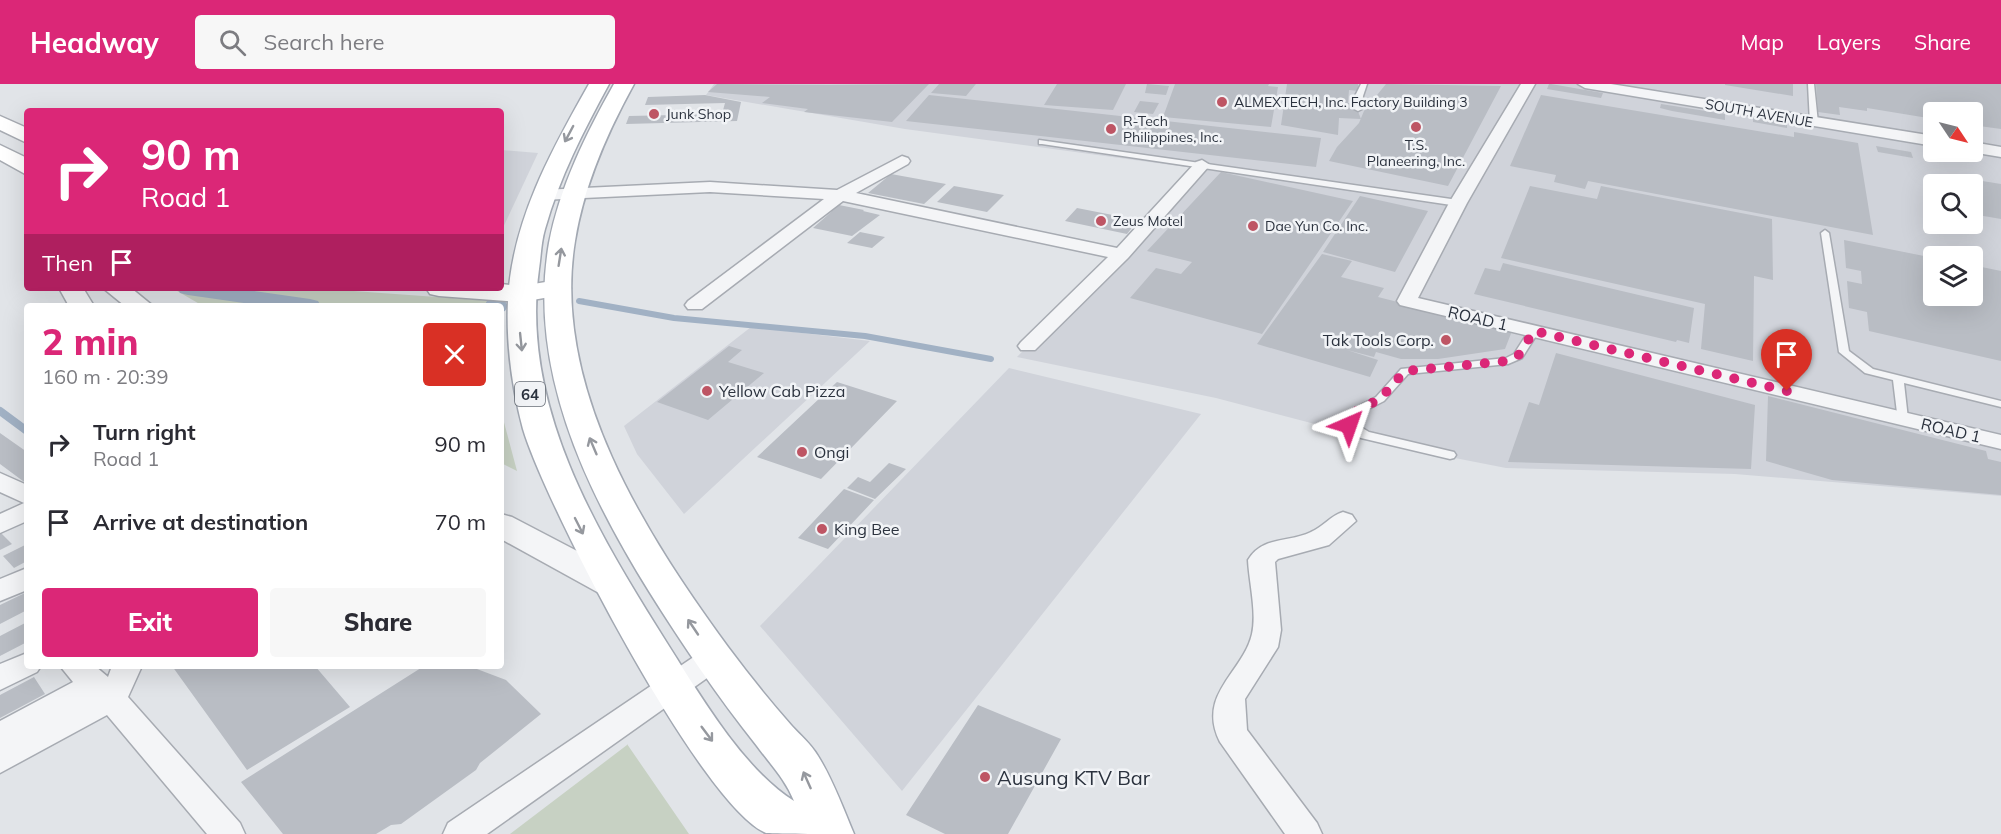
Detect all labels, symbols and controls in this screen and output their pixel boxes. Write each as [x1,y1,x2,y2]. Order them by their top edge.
search box [195,15,615,69]
text: Headway [30,25,159,60]
icon: search [216,26,249,59]
text: Search here [264,28,385,56]
text: Map [1741,29,1784,55]
text: Layers [1817,29,1881,55]
text: Share [1914,29,1971,55]
place label: ALMEXTECH, Inc. Factory Building 3 [1234,93,1468,111]
marker: ALMEXTECH, Inc. Factory Building 3 [1215,95,1229,109]
street label: SOUTH AVENUE [1704,95,1814,131]
north arrow [1923,102,1983,162]
map controls [1923,102,1983,306]
place label: Junk Shop [666,105,731,123]
marker: Junk Shop [647,107,661,121]
place label: R-Tech Philippines, Inc. [1123,112,1222,146]
marker: T.S. Planeering, Inc. [1409,120,1423,134]
marker: R-Tech Philippines, Inc. [1104,122,1118,136]
one-way arrow [563,125,574,143]
text: 90 m [141,128,241,181]
icon: right [42,132,120,210]
place label: T.S. Planeering, Inc. [1367,136,1465,170]
button: search [1923,174,1983,234]
text: Road 1 [141,180,230,214]
place label: Zeus Motel [1113,212,1183,230]
marker: Zeus Motel [1094,214,1108,228]
place label: Dae Yun Co. Inc. [1265,217,1368,235]
marker: Dae Yun Co. Inc. [1246,219,1260,233]
icon: arrive [105,246,138,279]
button: layers [1923,246,1983,306]
one-way arrow [555,247,566,267]
text: Then [42,249,93,277]
street label: ROAD 1 [1446,301,1510,335]
text: 2 min [42,319,138,364]
button: close [423,323,486,386]
pin [1761,329,1812,391]
place label: Tak Tools Corp. [1323,330,1434,350]
one-way arrow [516,331,527,351]
marker: Tak Tools Corp. [1439,333,1453,347]
icon: arrive [1770,338,1803,371]
text: 160 m · 20:39 [42,364,168,389]
place label: Yellow Cab Pizza [718,381,845,401]
road number: 64 [515,382,545,406]
marker: Yellow Cab Pizza [700,384,714,398]
position arrow [1317,393,1381,457]
street label: ROAD 1 [1919,413,1983,447]
text: Turn right [93,418,196,446]
icon: right [42,428,75,461]
text: 90 m [435,430,486,458]
one-way arrow [587,437,598,456]
place label: Ongi [814,442,849,462]
marker: Ongi [795,445,809,459]
text: Road 1 [93,446,159,471]
icon: arrive [42,506,75,539]
text: Arrive at destination [93,508,308,536]
text: 70 m [435,508,486,536]
one-way arrow [574,517,585,535]
place label: King Bee [834,519,899,539]
marker: King Bee [815,522,829,536]
button: Exit [42,588,258,657]
button: Share [270,588,486,657]
one-way arrow [687,619,699,636]
one-way arrow [700,726,713,742]
place label: Ausung KTV Bar [997,765,1151,790]
marker: Ausung KTV Bar [978,770,992,784]
one-way arrow [801,772,812,790]

